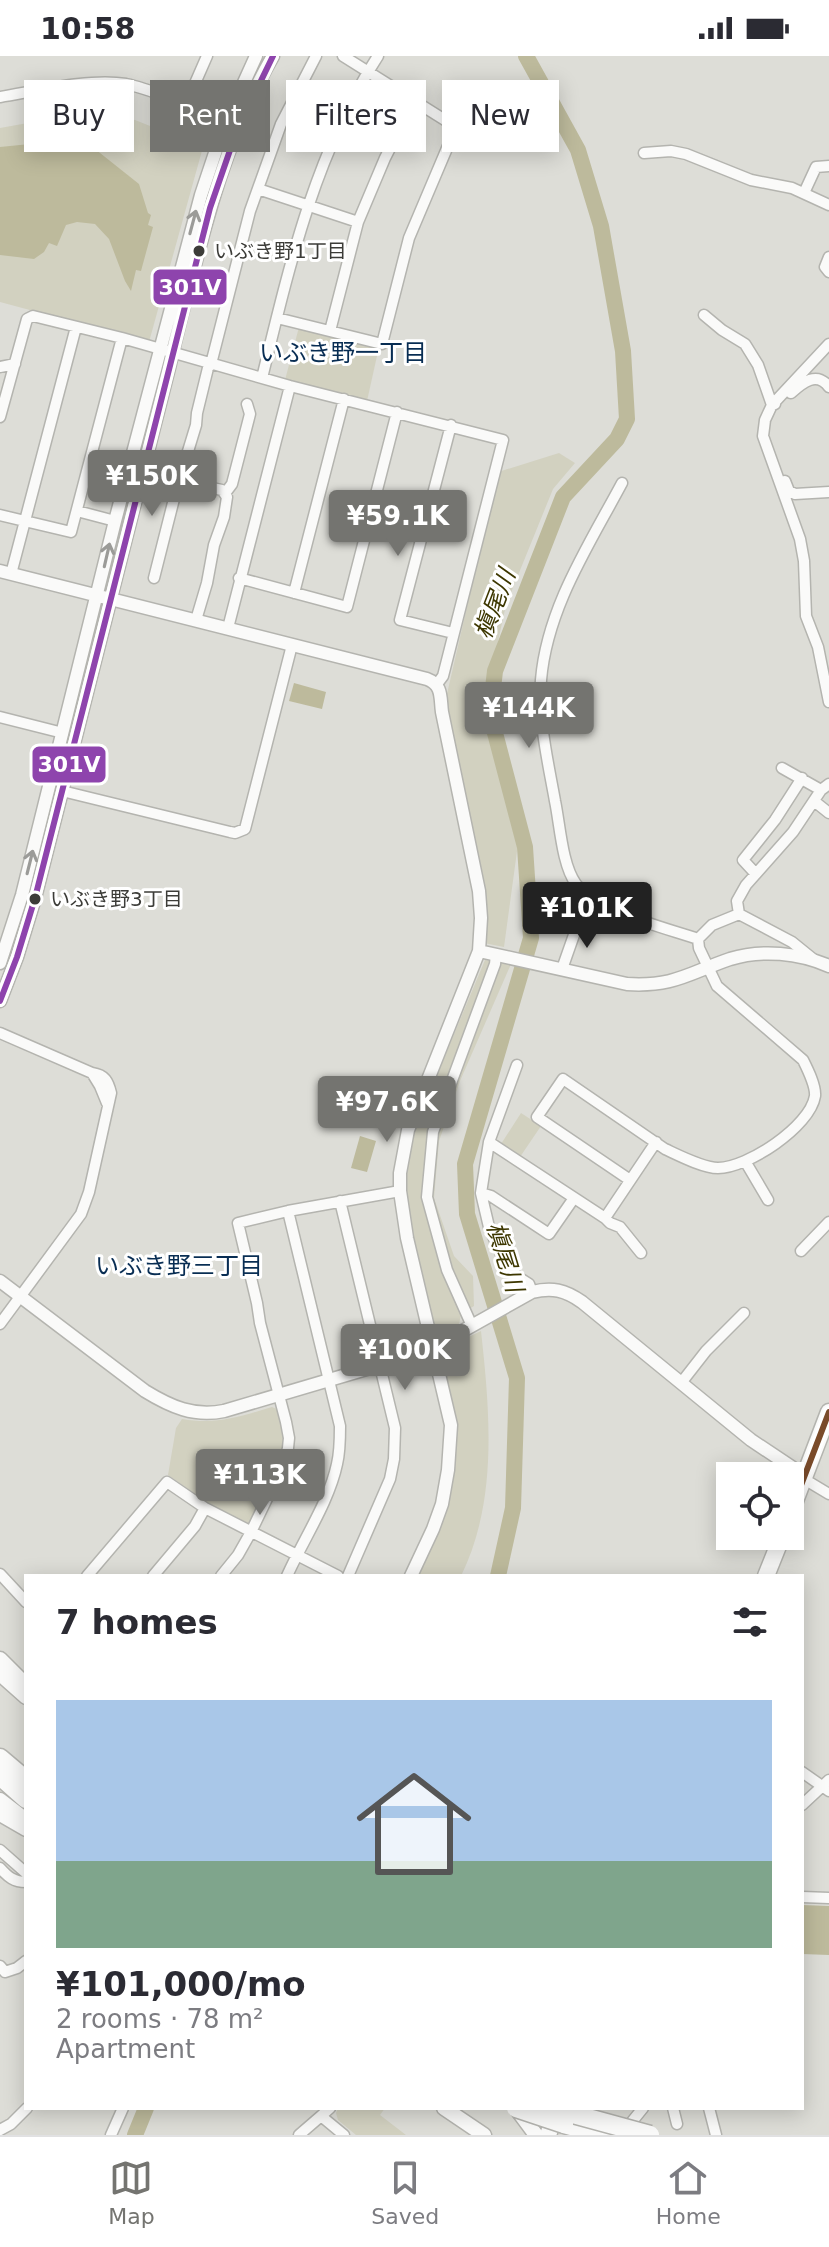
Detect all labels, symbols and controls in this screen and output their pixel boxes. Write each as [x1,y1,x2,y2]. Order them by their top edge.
text: 10:58 [40,11,136,46]
chip: Buy [24,80,134,152]
chip: Rent [150,80,270,152]
chip: Filters [286,80,426,152]
chip: New [442,80,559,152]
one-way arrow [187,210,202,236]
place label: いぶき野1丁目 [214,239,347,263]
marker: いぶき野1丁目 [191,243,207,259]
line badge: 301V [152,268,228,306]
text: 301V [159,275,221,300]
district label: いぶき野一丁目 [259,339,427,367]
pin: ¥150K [96,450,208,518]
text: ¥150K [106,461,198,491]
pin: ¥59.1K [333,490,463,558]
text: ¥59.1K [347,501,449,531]
one-way arrow [100,543,115,569]
water label: 槇尾川 [469,563,522,643]
pin: ¥144K [473,682,585,750]
text: ¥144K [483,693,575,723]
line badge: 301V [31,745,107,784]
text: 301V [38,752,100,777]
one-way arrow [24,849,39,875]
pin: ¥101K [531,882,643,950]
place label: いぶき野3丁目 [50,887,183,911]
marker: いぶき野3丁目 [27,891,43,907]
text: ¥101K [541,893,633,923]
pin: ¥97.6K [322,1076,452,1144]
text: ¥97.6K [336,1087,438,1117]
water label: 槇尾川 [481,1218,530,1298]
district label: いぶき野三丁目 [95,1252,263,1280]
pin: ¥100K [349,1324,461,1392]
text: ¥100K [359,1335,451,1365]
pin: ¥113K [204,1449,316,1517]
text: ¥113K [214,1460,306,1490]
map controls [716,1462,804,1550]
button: locate [716,1462,804,1550]
icon: filters [728,1600,772,1644]
text: 7 homes [56,1602,218,1642]
icon: home [342,1752,486,1896]
text: ¥101,000/mo [56,1964,306,2004]
text: 2 rooms · 78 m² [56,2004,264,2034]
text: Apartment [56,2034,195,2064]
tab: Map [108,2156,155,2229]
tab: Saved [371,2156,439,2229]
tab: Home [656,2156,721,2229]

